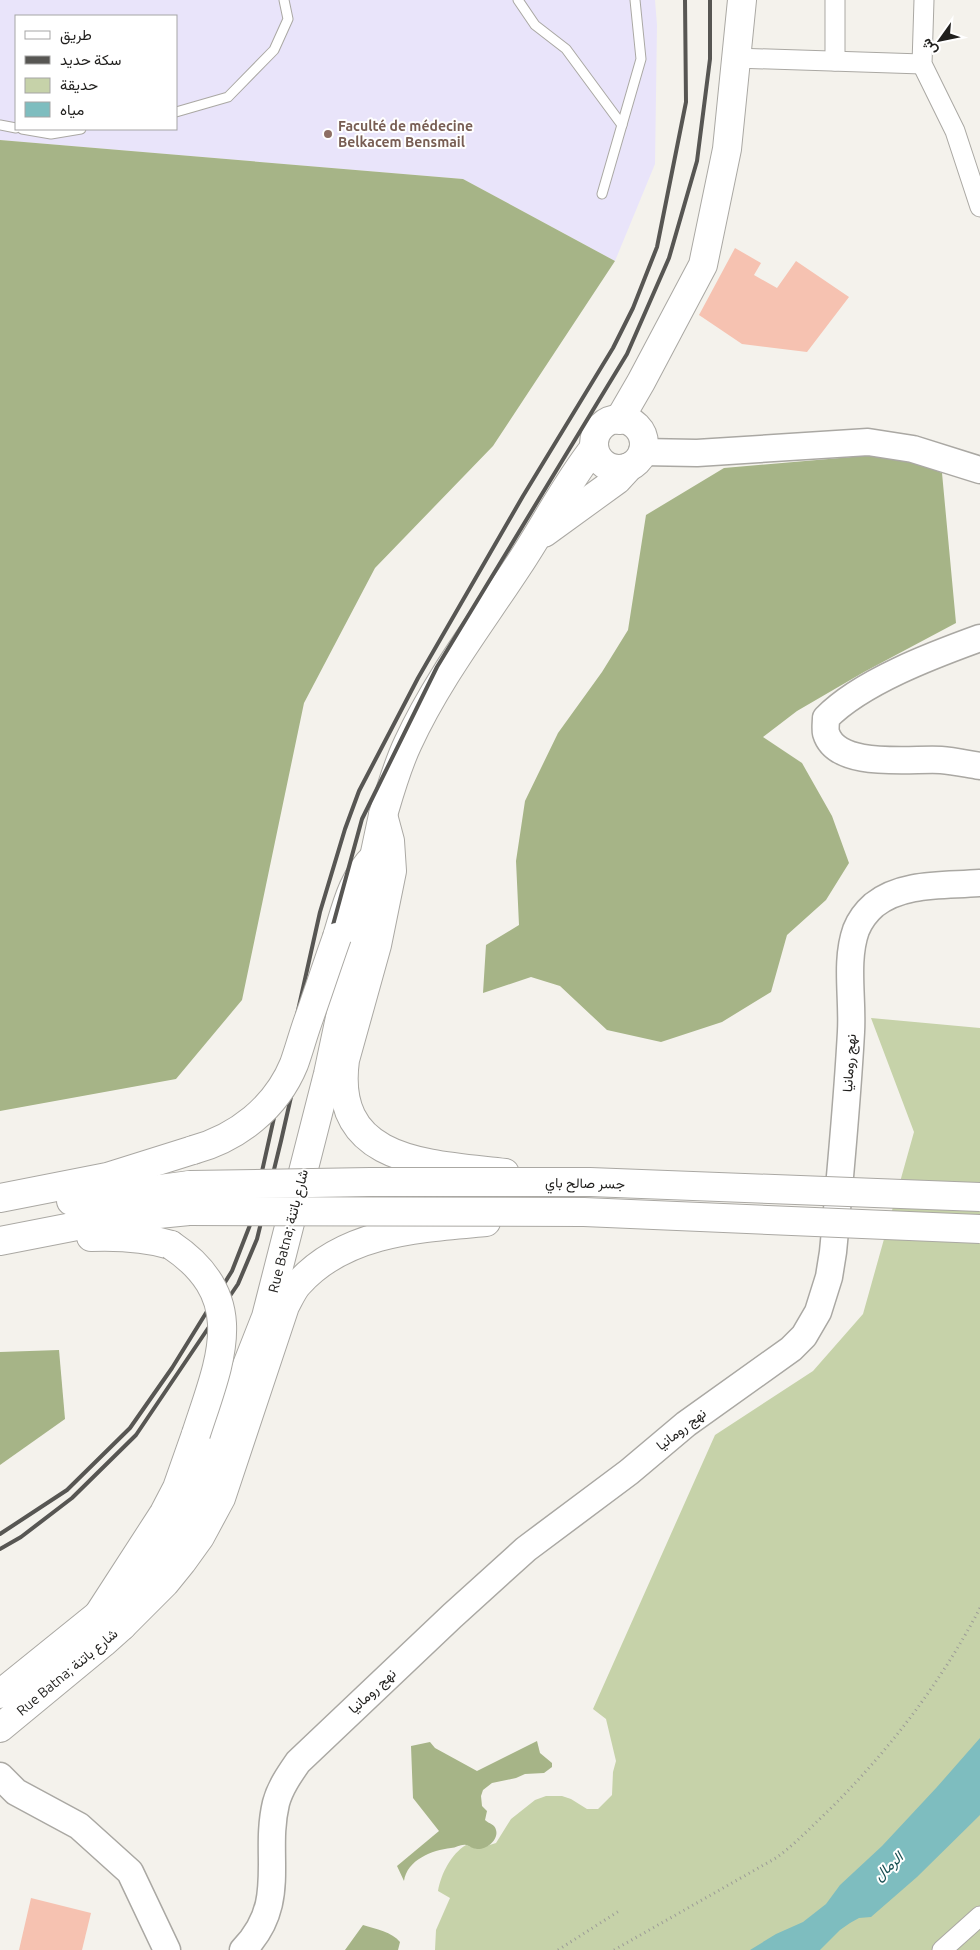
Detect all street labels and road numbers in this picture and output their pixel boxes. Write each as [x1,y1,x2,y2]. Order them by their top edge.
street label: نهج رومانيا [839,1033,862,1093]
street label: Rue Batna; شارع باتنة [265,1168,314,1295]
street label: جسر صالح باي [545,1174,625,1196]
street label: نهج رومانيا [653,1405,711,1456]
street label: Rue Batna; شارع باتنة [13,1625,123,1721]
street label: نهج رومانيا [345,1665,401,1719]

